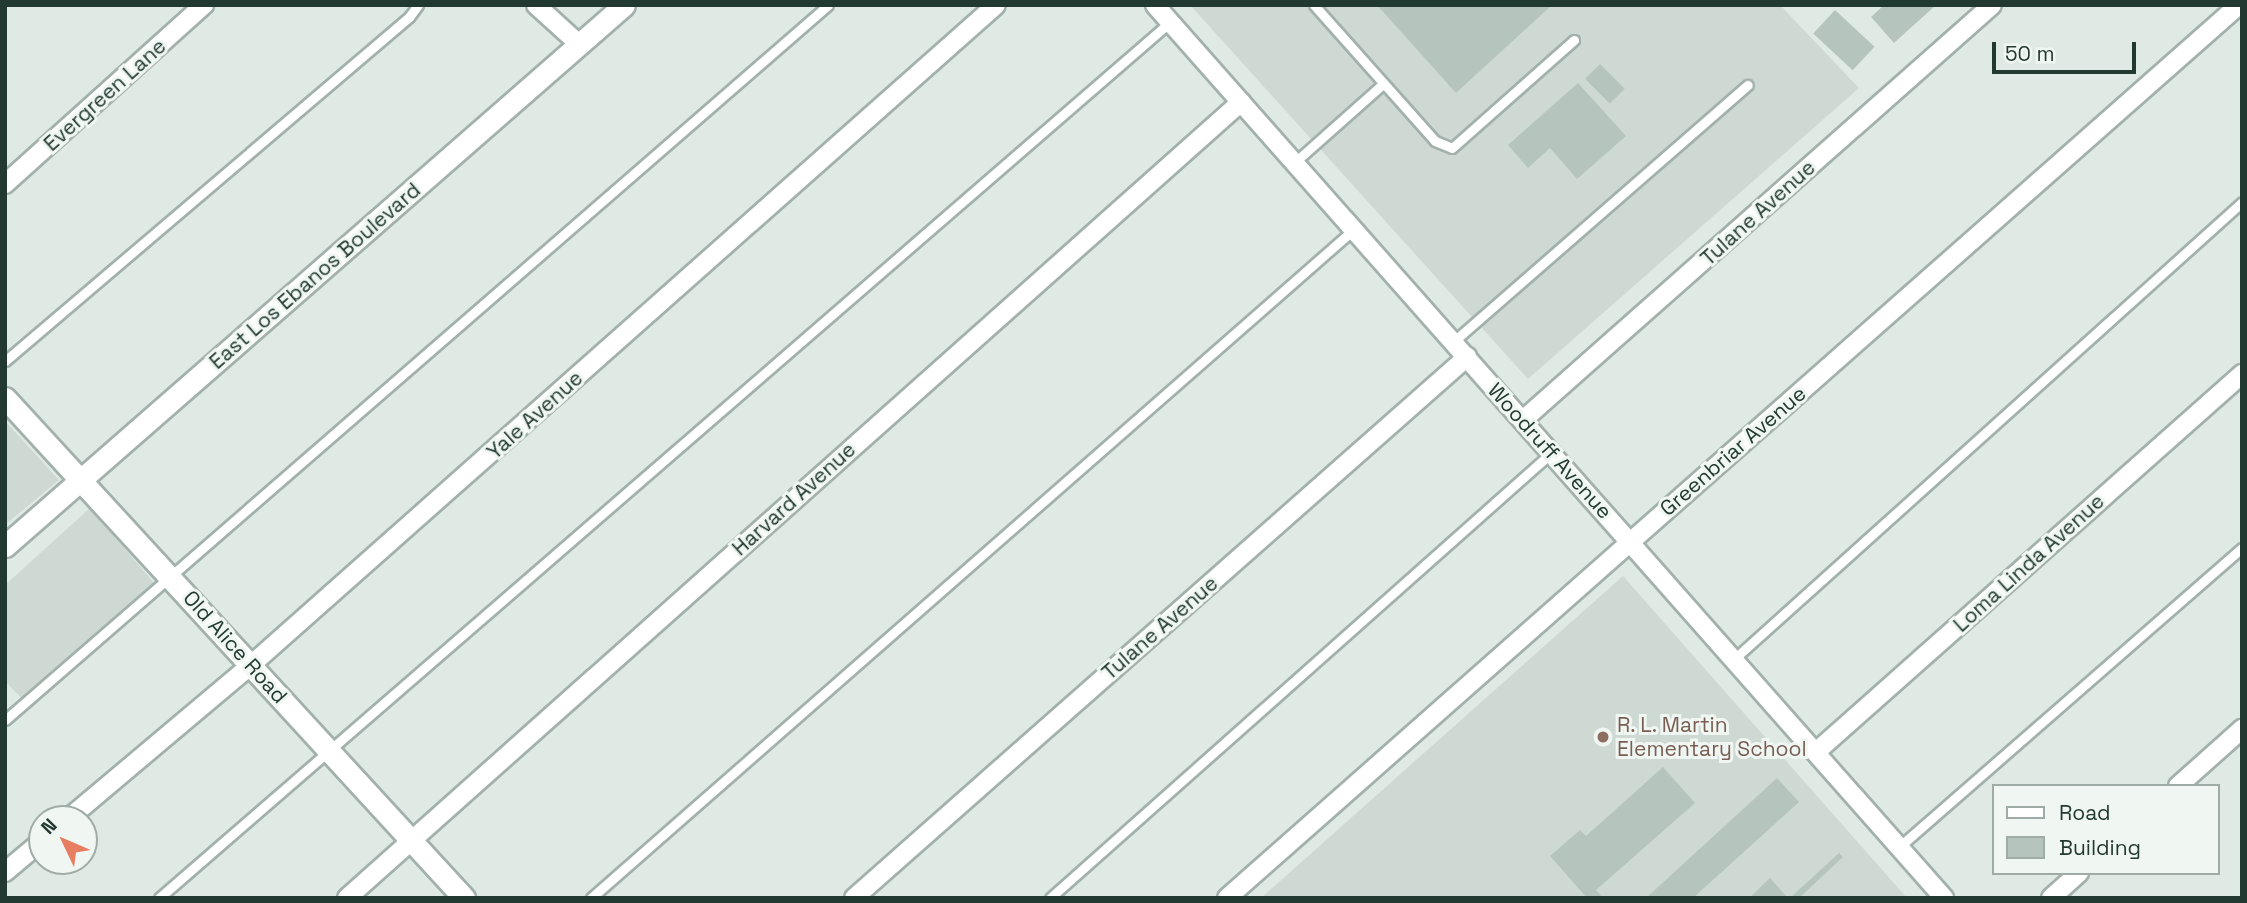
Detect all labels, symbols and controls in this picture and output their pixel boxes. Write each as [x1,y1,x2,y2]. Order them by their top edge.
scale bar [1995,28,2138,72]
street label: Evergreen Lane [39,34,171,156]
text: 50 m [2005,40,2055,67]
street label: Tulane Avenue [1695,155,1821,271]
street label: East Los Ebanos Boulevard [204,178,426,374]
street label: Yale Avenue [482,365,588,465]
street label: Woodruff Avenue [1482,378,1618,524]
street label: Greenbriar Avenue [1655,381,1811,521]
street label: Harvard Avenue [727,437,861,561]
street label: Loma Linda Avenue [1948,489,2110,637]
street label: Tulane Avenue [1097,571,1223,685]
street label: Old Alice Road [178,585,292,709]
place label: R. L. Martin Elementary School [1617,712,1807,762]
marker: R. L. Martin Elementary School [1595,729,1611,745]
legend [1992,784,2219,875]
text: Road [2059,799,2111,826]
north arrow [28,805,98,875]
text: N [36,813,62,840]
text: Building [2059,834,2141,861]

